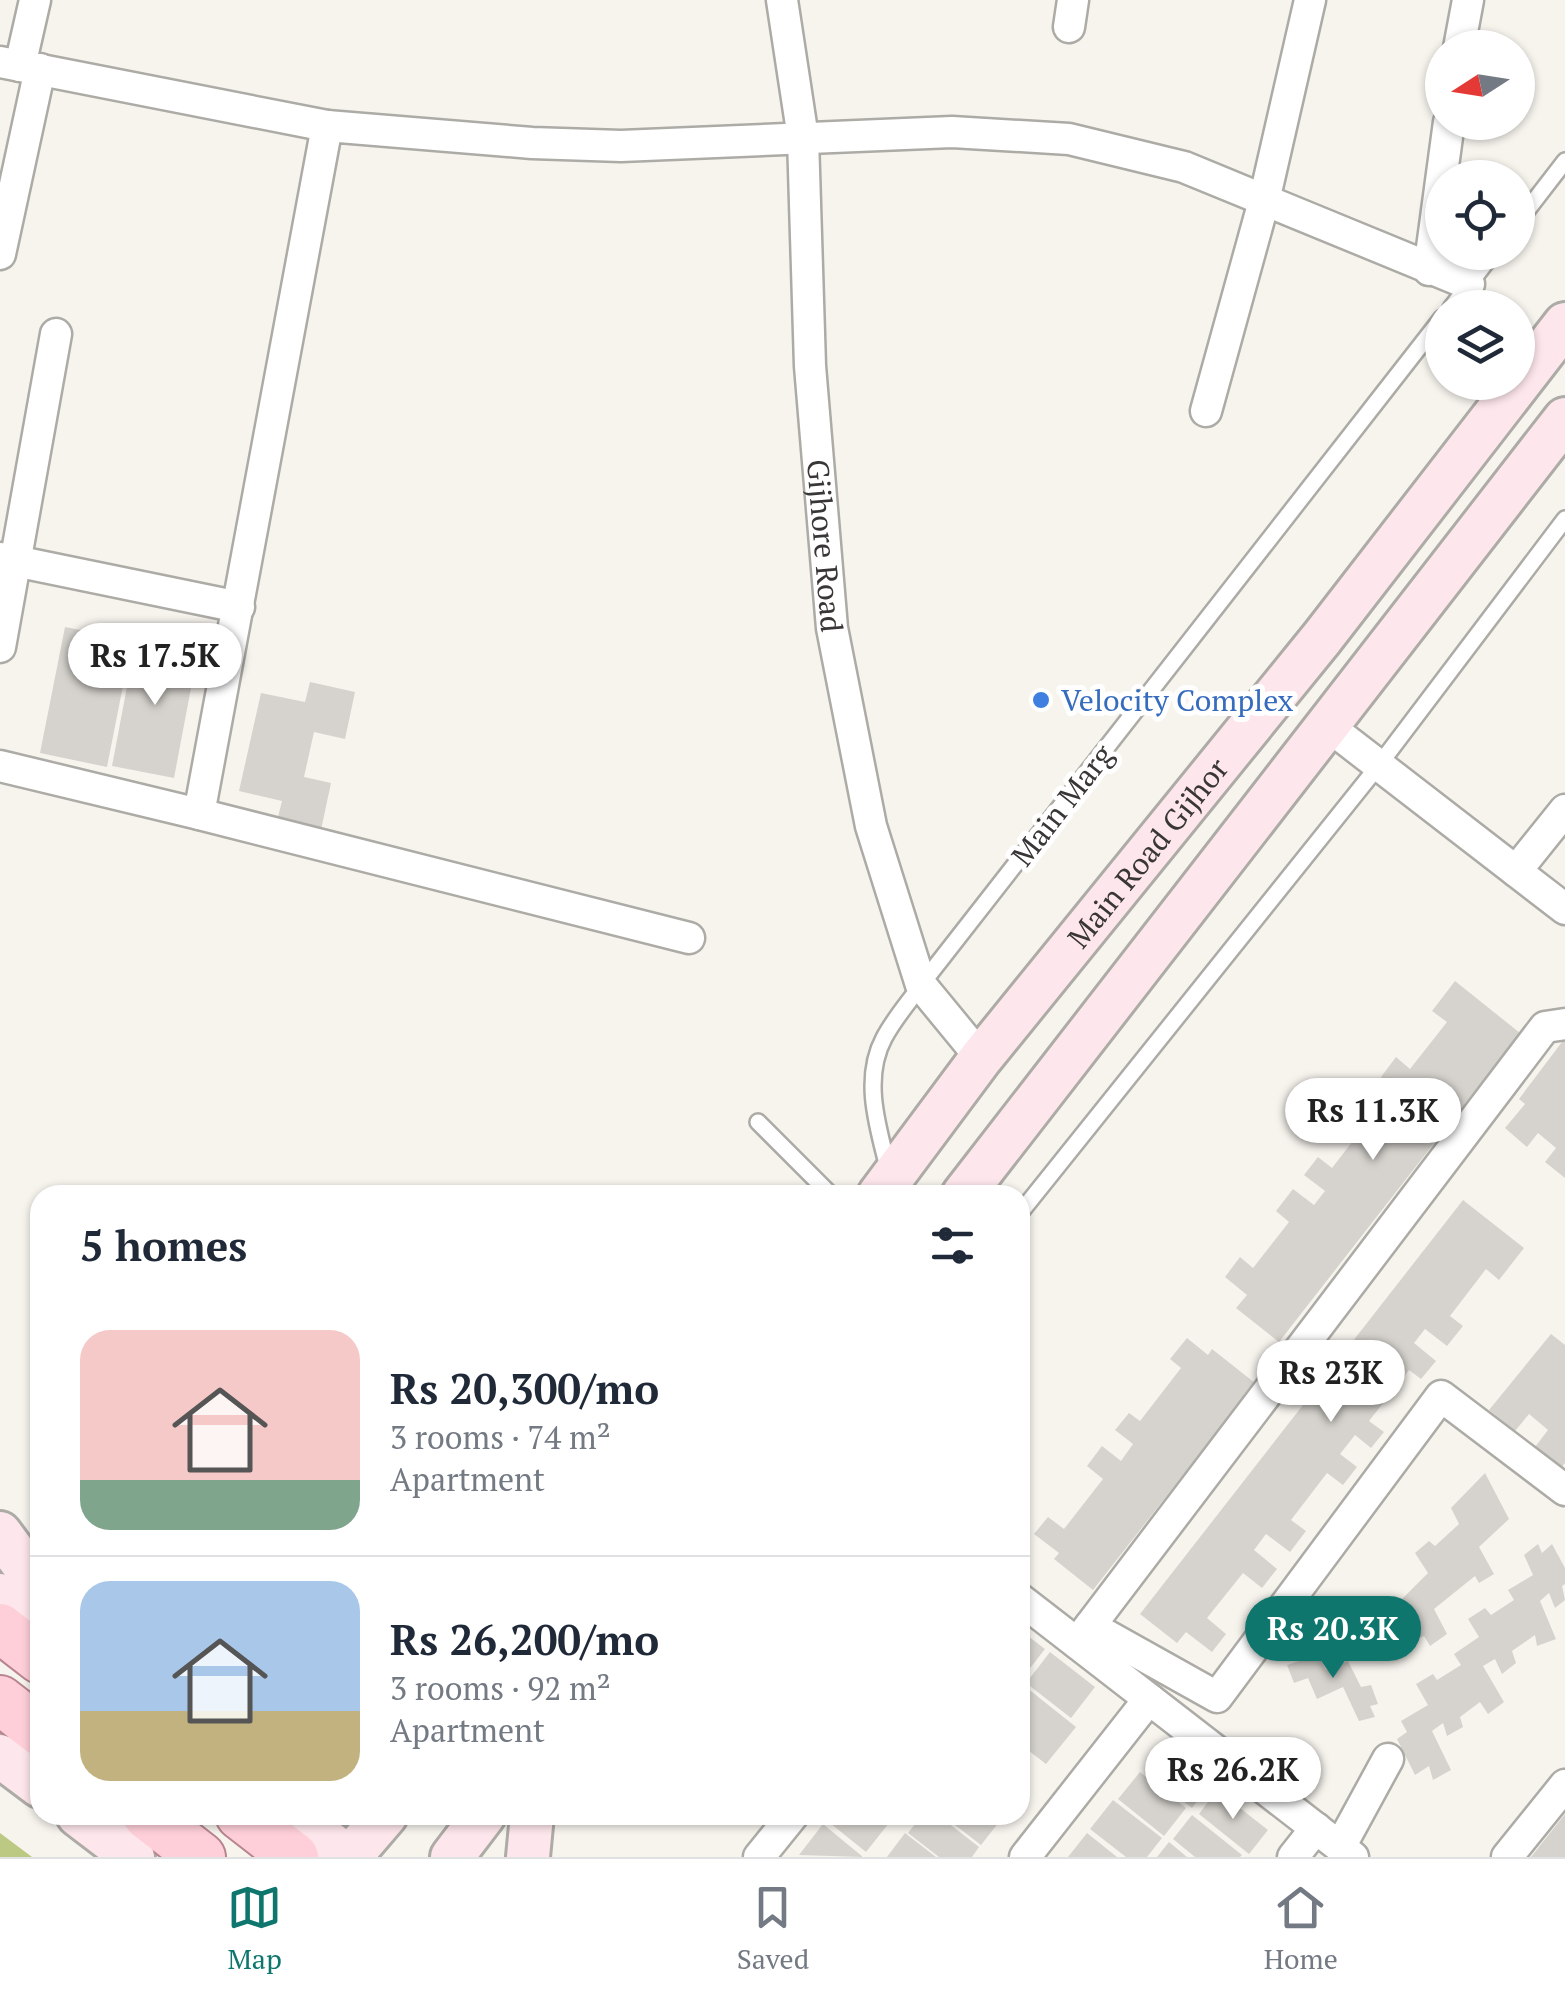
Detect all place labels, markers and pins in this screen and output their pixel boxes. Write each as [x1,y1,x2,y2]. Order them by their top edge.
pin: Rs 17.5K [52,623,258,708]
place label: Velocity Complex [1061,680,1294,720]
marker: Velocity Complex [1030,689,1052,711]
pin: Rs 11.3K [1270,1078,1476,1163]
pin: Rs 23K [1250,1340,1412,1425]
pin: Rs 20.3K [1230,1596,1436,1681]
pin: Rs 26.2K [1130,1737,1336,1822]

